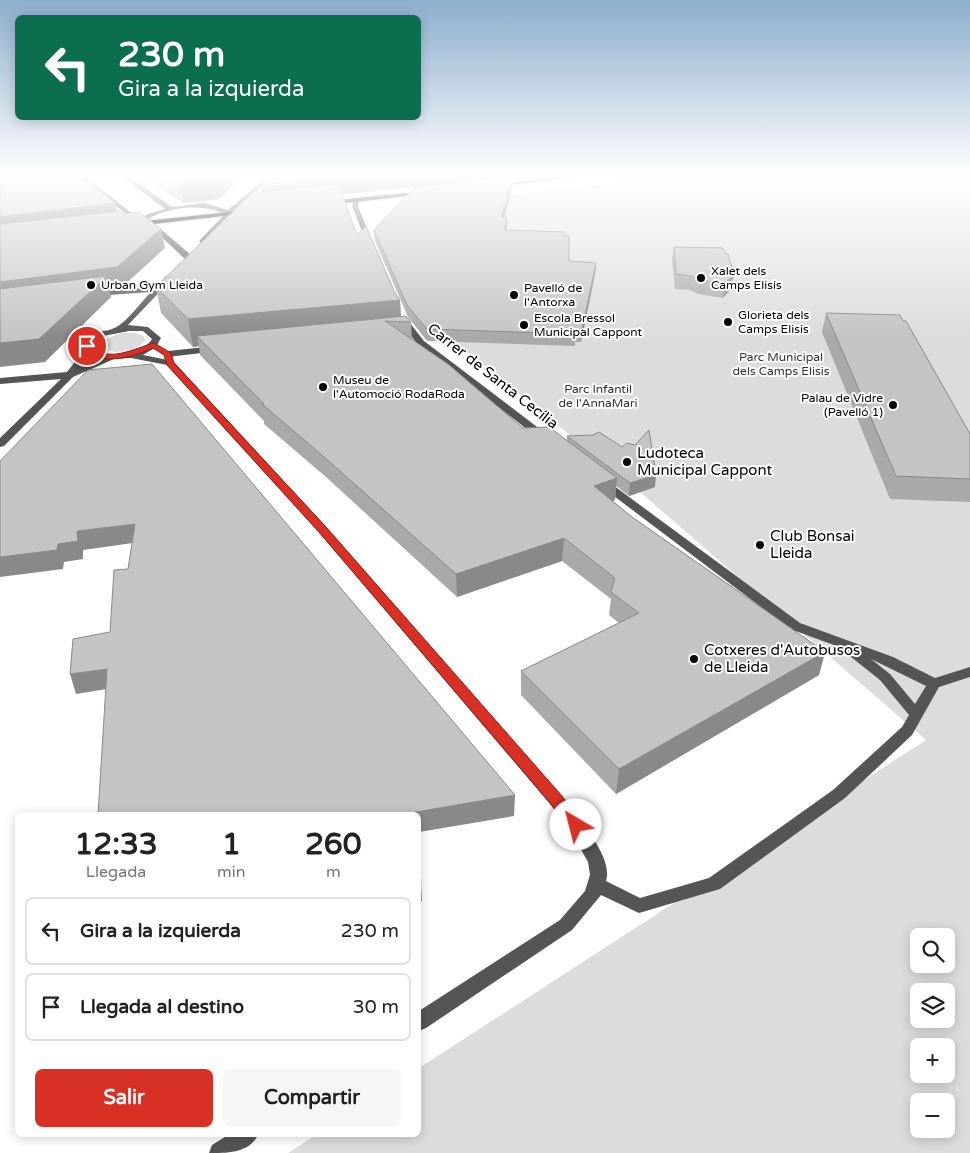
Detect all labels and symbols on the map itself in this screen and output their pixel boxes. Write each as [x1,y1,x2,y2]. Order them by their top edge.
place label: Xalet dels Camps Elisis [711,264,782,292]
marker: Xalet dels Camps Elisis [695,272,707,284]
place label: Urban Gym Lleida [101,278,203,292]
marker: Urban Gym Lleida [85,279,97,291]
place label: Pavelló de l'Antorxa [524,281,582,309]
marker: Pavelló de l'Antorxa [508,289,520,301]
place label: Glorieta dels Camps Elisis [738,308,810,336]
place label: Escola Bressol Municipal Cappont [534,311,643,339]
marker: Glorieta dels Camps Elisis [722,316,734,328]
street label: Carrer de Santa Cecília [424,319,562,433]
marker: Escola Bressol Municipal Cappont [518,319,530,331]
pin [66,325,108,367]
park label: Parc Municipal dels Camps Elisis [733,350,830,378]
place label: Museu de l'Automoció RodaRoda [333,373,465,401]
marker: Museu de l'Automoció RodaRoda [317,381,329,393]
park label: Parc Infantil de l'AnnaMari [558,382,638,410]
place label: Palau de Vidre (Pavelló 1) [801,391,883,419]
marker: Palau de Vidre (Pavelló 1) [887,399,899,411]
place label: Ludoteca Municipal Cappont [637,444,772,479]
marker: Ludoteca Municipal Cappont [621,456,633,468]
place label: Club Bonsai Lleida [770,527,855,562]
marker: Club Bonsai Lleida [754,539,766,551]
place label: Cotxeres d'Autobusos de Lleida [704,641,860,676]
marker: Cotxeres d'Autobusos de Lleida [688,653,700,665]
position arrow [549,798,601,850]

